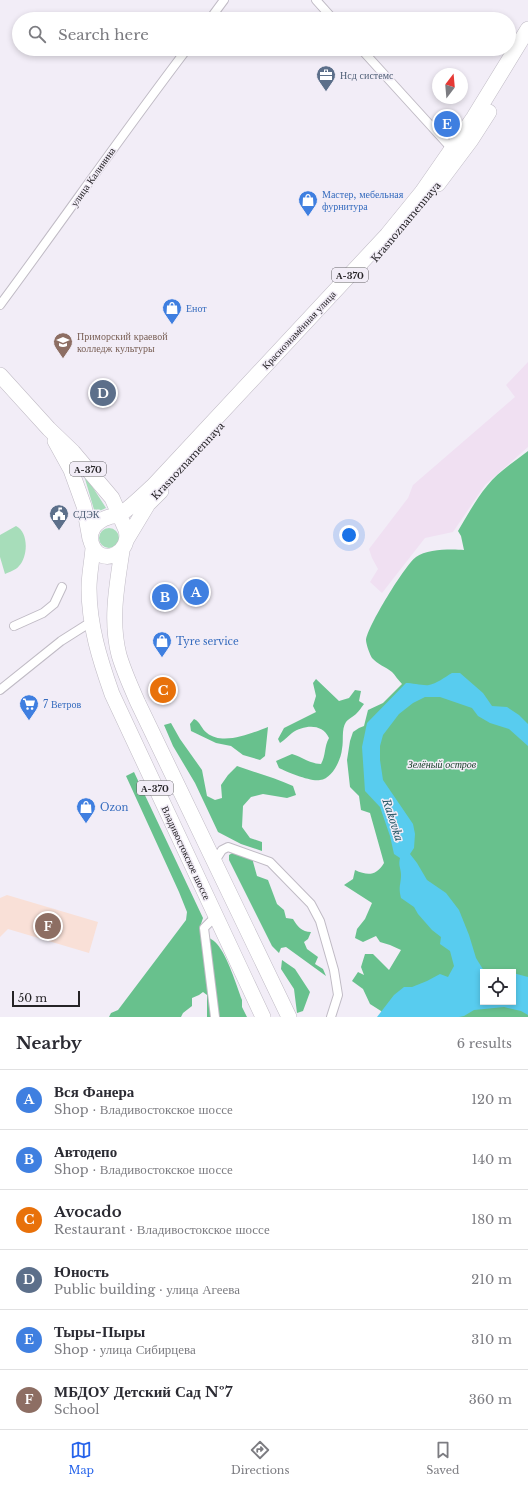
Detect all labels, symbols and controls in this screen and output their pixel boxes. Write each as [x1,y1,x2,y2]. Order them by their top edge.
search box [12,12,516,56]
icon: search [26,23,48,45]
text: Search here [58,25,149,44]
office icon: Нсд системс [315,64,337,92]
north arrow [432,68,468,104]
place label: Нсд системс [340,69,394,82]
pin: E [434,109,460,139]
street label: улица Калинина [68,144,119,209]
street label: Krasnoznamennaya [368,179,444,265]
place label: Мастер, мебельная фурнитура [322,188,404,213]
shop icon: Мастер, мебельная фурнитура [297,189,319,217]
road number: А-370 [332,268,368,282]
street label: Краснознамённая улица [259,288,339,372]
shop icon: Енот [161,297,183,325]
place label: Енот [186,302,207,315]
place label: Приморский краевой колледж культуры [77,330,168,355]
school or university icon: Приморский краевой колледж культуры [52,331,74,359]
pin: D [90,378,116,408]
street label: Krasnoznamennaya [149,419,228,503]
road number: А-370 [70,462,106,476]
public building icon: СДЭК [48,503,70,531]
place label: СДЭК [73,508,100,521]
your location [339,525,359,545]
pin: A [183,577,209,607]
pin: B [152,582,178,612]
shop icon: Tyre service [151,630,173,658]
place label: Tyre service [176,635,239,648]
pin: C [150,675,176,705]
supermarket icon: 7 Ветров [18,693,40,721]
place label: 7 Ветров [43,698,81,711]
park label: Зелёный остров [408,758,477,771]
road number: А-370 [137,781,173,795]
shop icon: Ozon [75,796,97,824]
water label: Rakovka [379,796,406,843]
place label: Ozon [100,801,128,814]
street label: Владивостокское шоссе [158,804,214,903]
pin: F [35,911,61,941]
map controls [480,969,516,1005]
button: locate [480,969,516,1005]
scale bar [12,989,80,1008]
text: 50 m [18,991,47,1005]
text: Nearby [16,1033,82,1054]
text: 6 results [457,1035,512,1052]
text: Вся Фанера [54,1082,134,1101]
text: A [24,1091,34,1108]
text: 120 m [471,1091,512,1108]
text: Shop · Владивостокское шоссе [54,1101,233,1118]
text: Автодепо [54,1142,117,1161]
text: B [24,1151,34,1168]
text: 140 m [472,1151,512,1168]
text: Shop · Владивостокское шоссе [54,1161,233,1178]
text: Avocado [54,1202,122,1221]
text: C [24,1211,34,1228]
text: 180 m [471,1211,512,1228]
text: Restaurant · Владивостокское шоссе [54,1221,270,1238]
text: Юность [54,1262,109,1281]
text: D [23,1271,35,1288]
text: 210 m [471,1271,512,1288]
text: Public building · улица Агеева [54,1281,240,1298]
text: Тыры-Пыры [54,1322,145,1341]
text: E [24,1331,34,1348]
text: 310 m [471,1331,512,1348]
text: Shop · улица Сибирцева [54,1341,196,1358]
text: МБДОУ Детский Сад №7 [54,1382,232,1401]
text: F [25,1391,33,1408]
text: 360 m [469,1391,512,1408]
text: School [54,1401,100,1418]
tab: Map [68,1439,94,1477]
tab: Directions [231,1439,289,1477]
tab: Saved [426,1439,460,1477]

